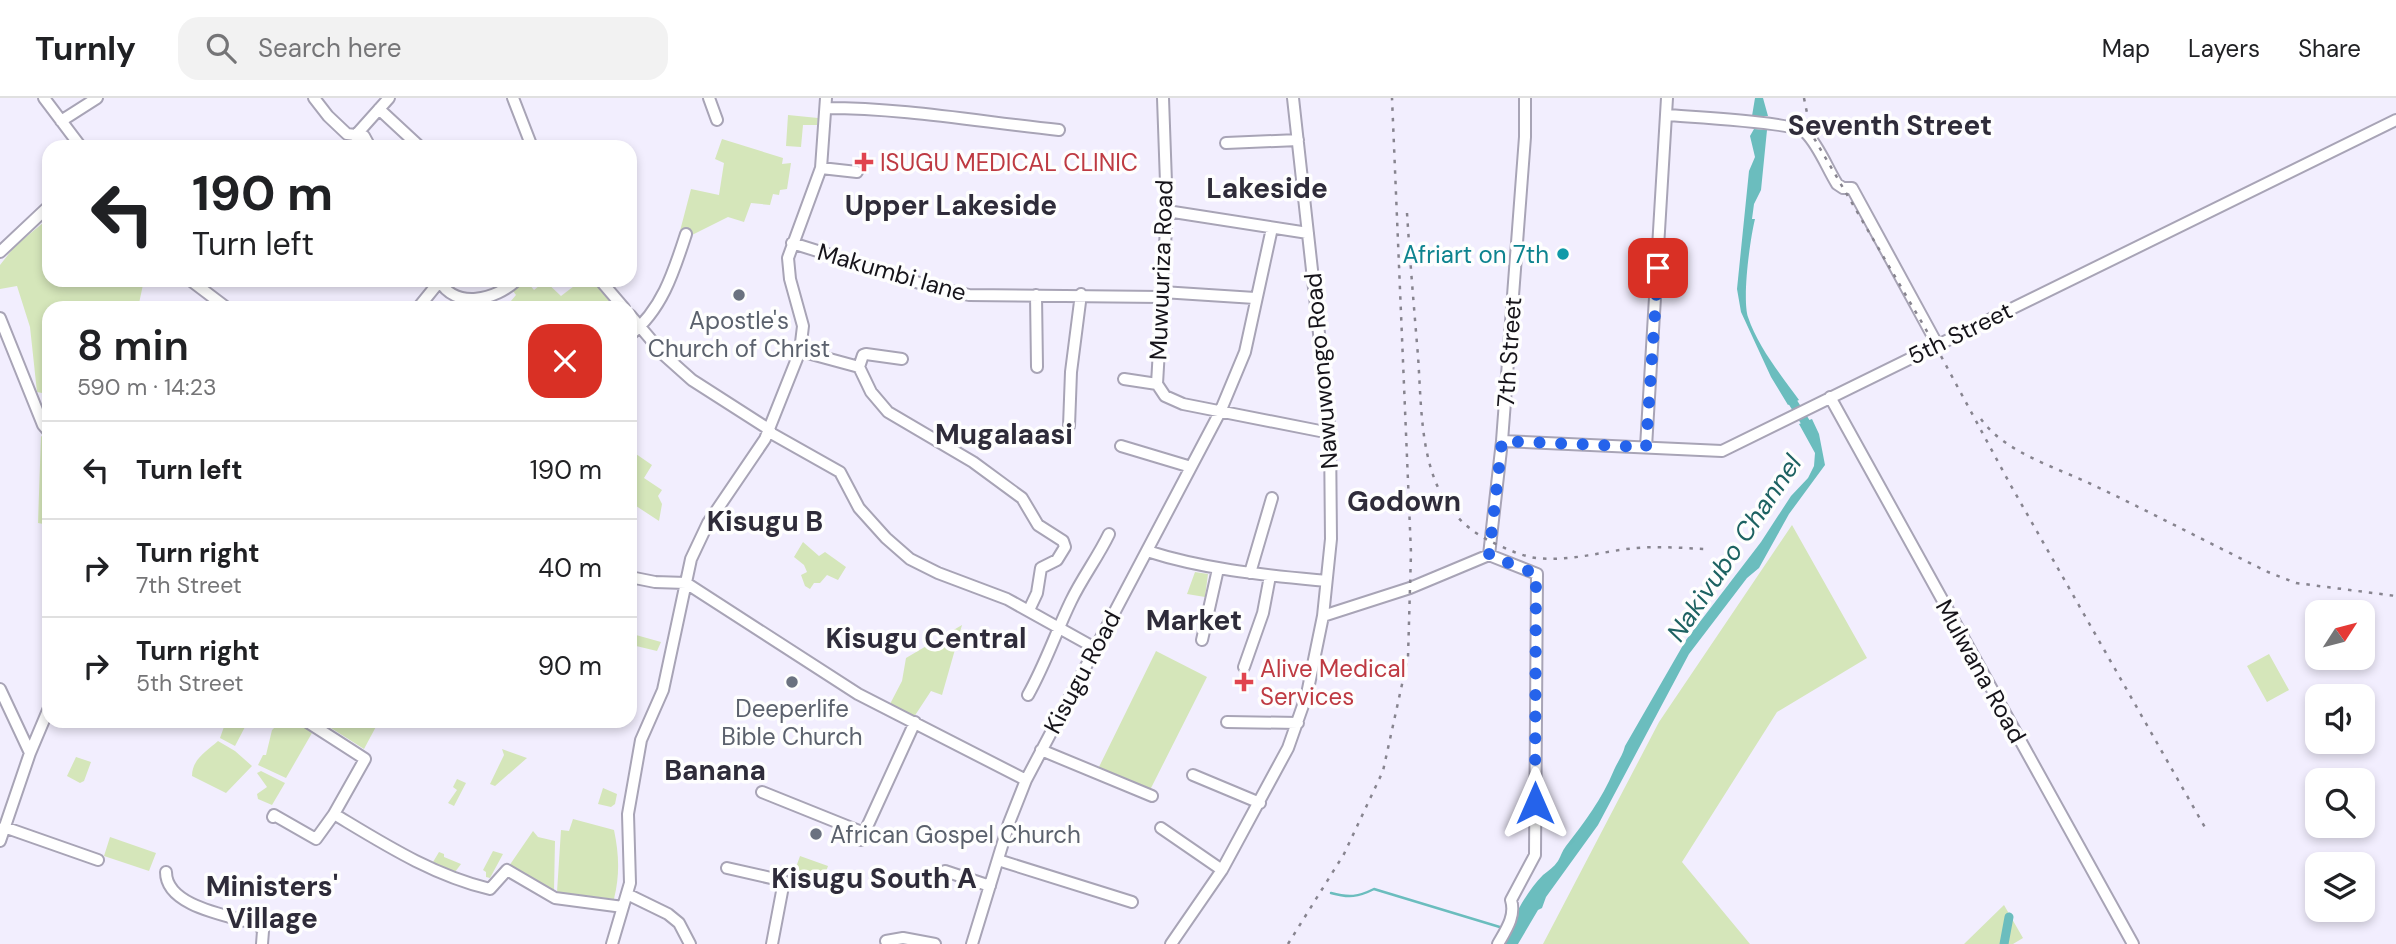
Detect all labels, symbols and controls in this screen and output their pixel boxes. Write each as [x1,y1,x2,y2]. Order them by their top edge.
search box [178,17,668,80]
text: Turnly [35,27,136,70]
icon: search [202,29,240,67]
text: Search here [258,31,401,65]
text: Map [2102,33,2150,64]
text: Layers [2188,33,2260,64]
text: Share [2298,33,2361,64]
district label: Seventh Street [1788,107,1992,144]
place label: ISUGU MEDICAL CLINIC [880,147,1138,178]
marker: ISUGU MEDICAL CLINIC [854,152,874,172]
text: 190 m [192,161,333,225]
icon: left [77,168,168,259]
district label: Lakeside [1206,170,1328,207]
street label: Muwuuriza Road [1142,179,1180,361]
district label: Upper Lakeside [845,187,1057,224]
text: Turn left [192,223,314,265]
street label: Makumbi lane [814,236,970,308]
pin [1628,238,1688,298]
place label: Afriart on 7th [1403,239,1549,270]
marker: Afriart on 7th [1555,246,1571,262]
icon: arrive [1639,249,1677,287]
street label: Nawuwongo Road [1297,272,1345,470]
marker: Apostle's Church of Christ [731,287,747,303]
street label: 5th Street [1903,294,2017,372]
street label: 7th Street [1490,296,1528,408]
place label: Apostle's Church of Christ [648,305,830,364]
text: 8 min [77,318,189,373]
button: close [528,324,602,398]
text: 590 m · 14:23 [77,372,217,402]
district label: Mugalaasi [935,416,1073,453]
water label: Nakivubo Channel [1659,447,1810,648]
icon: left [77,451,115,489]
text: Turn left [136,453,243,487]
text: 190 m [530,453,602,487]
district label: Godown [1347,483,1461,520]
district label: Kisugu B [707,503,823,540]
text: Turn right [136,536,260,570]
icon: right [77,549,115,587]
text: 40 m [538,551,602,585]
text: 7th Street [136,570,242,600]
street label: Mulwana Road [1929,594,2033,748]
north arrow [2305,600,2375,670]
map controls [2305,600,2375,922]
district label: Market [1146,602,1242,639]
street label: Kisugu Road [1037,605,1127,739]
district label: Kisugu Central [826,620,1026,657]
text: Turn right [136,634,260,668]
icon: right [77,647,115,685]
text: 90 m [538,649,602,683]
place label: Alive Medical Services [1260,653,1406,712]
text: 5th Street [136,668,244,698]
marker: Alive Medical Services [1234,672,1254,692]
marker: Deeperlife Bible Church [784,674,800,690]
button: sound [2305,684,2375,754]
place label: Deeperlife Bible Church [721,693,863,752]
district label: Banana [664,752,766,789]
position arrow [1498,766,1572,840]
button: search [2305,768,2375,838]
place label: African Gospel Church [830,819,1081,850]
marker: African Gospel Church [808,826,824,842]
button: layers [2305,852,2375,922]
district label: Kisugu South A [771,860,977,897]
district label: Ministers' Village [206,868,338,937]

